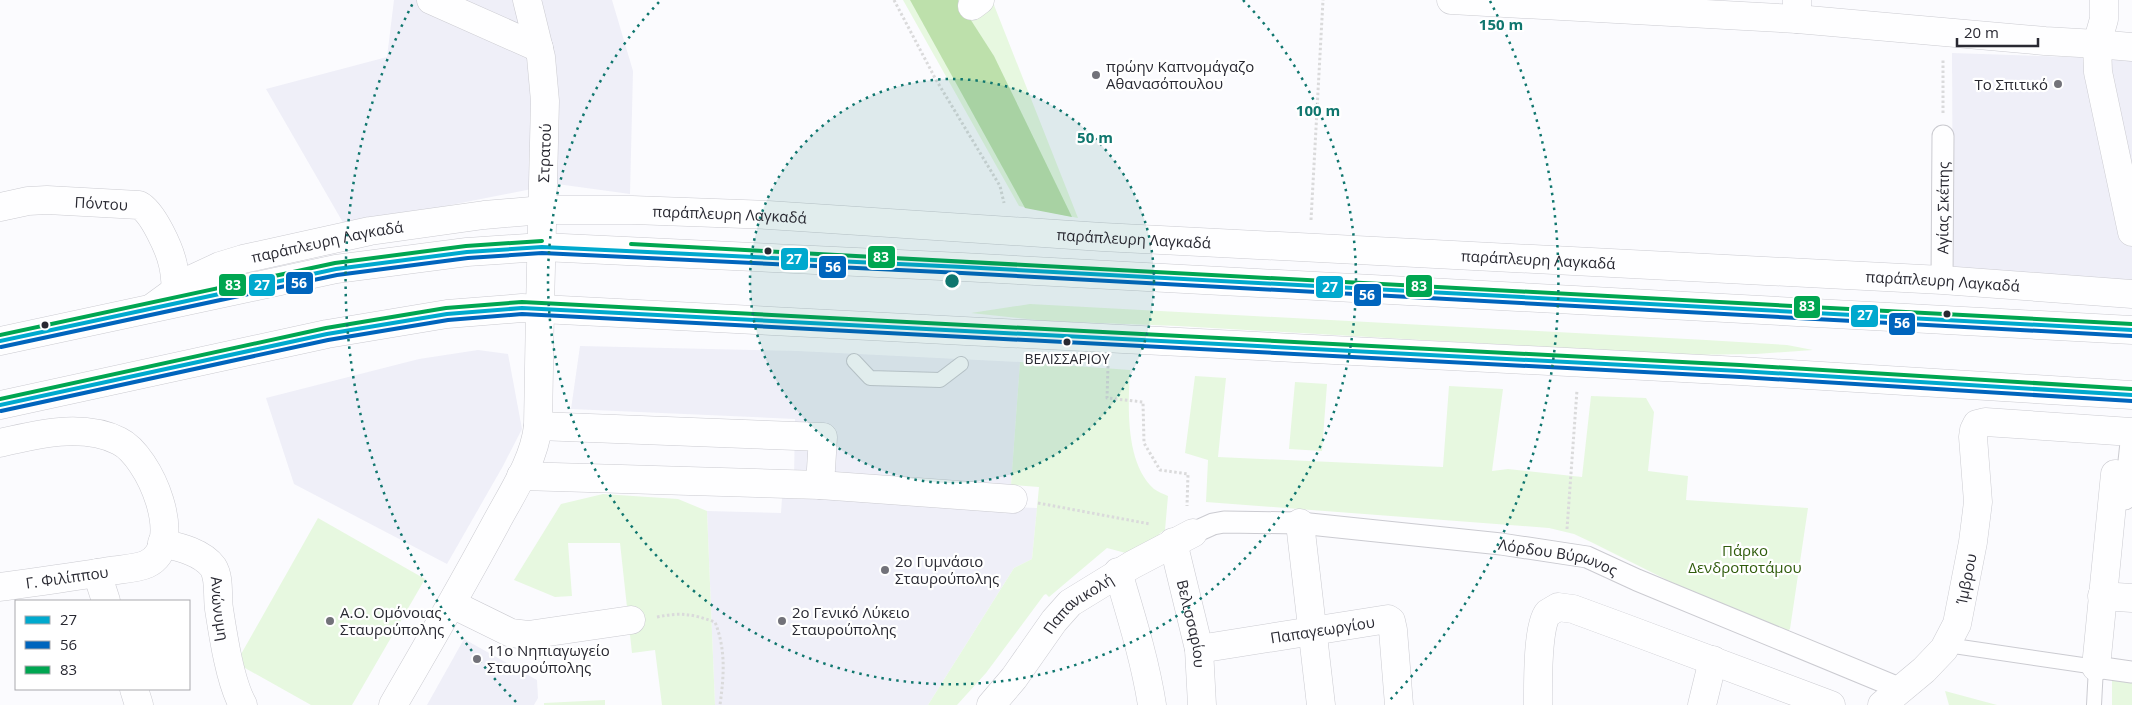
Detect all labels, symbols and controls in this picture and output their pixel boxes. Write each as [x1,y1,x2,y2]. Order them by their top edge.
text: 150 m [1479,14,1523,34]
scale bar [1957,15,2038,47]
text: 20 m [1964,22,1999,42]
place label: πρώην Καπνομάγαζο Αθανασόπουλου [1106,56,1254,93]
marker: πρώην Καπνομάγαζο Αθανασόπουλου [1090,69,1102,81]
place label: Το Σπιτικό [1974,74,2048,94]
marker: Το Σπιτικό [2052,78,2064,90]
text: 100 m [1296,100,1340,120]
street label: Στρατού [533,123,555,183]
text: 50 m [1077,127,1113,147]
street label: Αγίας Σκέπης [1932,162,1953,254]
street label: Πόντου [74,192,128,214]
street label: παράπλευρη Λαγκαδά [652,201,807,228]
street label: παράπλευρη Λαγκαδά [249,216,404,267]
street label: παράπλευρη Λαγκαδά [1056,224,1211,253]
line badge: 83 [867,245,896,269]
street label: παράπλευρη Λαγκαδά [1461,245,1616,273]
unlabelled marker [763,246,773,256]
line badge: 27 [780,247,809,271]
text: 83 [873,247,889,266]
text: 27 [786,249,802,268]
line badge: 56 [818,255,847,279]
text: 56 [825,257,841,276]
street label: παράπλευρη Λαγκαδά [1865,266,2021,296]
line badge: 56 [285,271,314,295]
centre of rings [943,272,961,290]
line badge: 83 [218,273,247,297]
line badge: 27 [248,273,276,297]
text: 56 [291,273,307,292]
line badge: 83 [1405,274,1433,298]
text: 83 [225,275,241,294]
text: 27 [254,275,270,294]
line badge: 27 [1315,275,1344,299]
text: 83 [1411,276,1427,295]
text: 27 [1322,277,1338,296]
line badge: 56 [1353,283,1382,307]
text: 56 [1359,285,1375,304]
line badge: 83 [1793,295,1821,319]
text: 83 [1799,296,1815,315]
line badge: 27 [1850,304,1879,328]
text: 27 [1857,305,1873,324]
unlabelled marker [1942,309,1952,319]
line badge: 56 [1888,312,1916,336]
text: 56 [1894,313,1910,332]
unlabelled marker [40,320,50,330]
marker: ΒΕΛΙΣΣΑΡΙΟΥ [1062,337,1072,347]
place label: ΒΕΛΙΣΣΑΡΙΟΥ [1025,349,1110,368]
street label: Λόρδου Βύρωνος [1497,534,1621,580]
park label: Πάρκο Δενδροποτάμου [1688,540,1802,577]
place label: 2ο Γυμνάσιο Σταυρούπολης [895,551,999,588]
street label: Ίμβρου [1951,552,1981,607]
street label: Γ. Φιλίππου [24,561,110,593]
marker: 2ο Γυμνάσιο Σταυρούπολης [879,564,891,576]
street label: Παπανικολή [1038,569,1117,638]
street label: Ανώνυμη [207,575,234,642]
street label: Βελισσαρίου [1173,578,1210,668]
legend [15,600,190,690]
place label: Α.Ο. Ομόνοιας Σταυρούπολης [340,602,444,639]
place label: 2ο Γενικό Λύκειο Σταυρούπολης [792,602,910,639]
text: 27 [60,609,77,629]
street label: Παπαγεωργίου [1269,611,1376,648]
marker: Α.Ο. Ομόνοιας Σταυρούπολης [324,615,336,627]
marker: 2ο Γενικό Λύκειο Σταυρούπολης [776,615,788,627]
text: 56 [60,634,77,654]
place label: 11ο Νηπιαγωγείο Σταυρούπολης [487,640,610,677]
marker: 11ο Νηπιαγωγείο Σταυρούπολης [471,653,483,665]
text: 83 [60,659,77,679]

